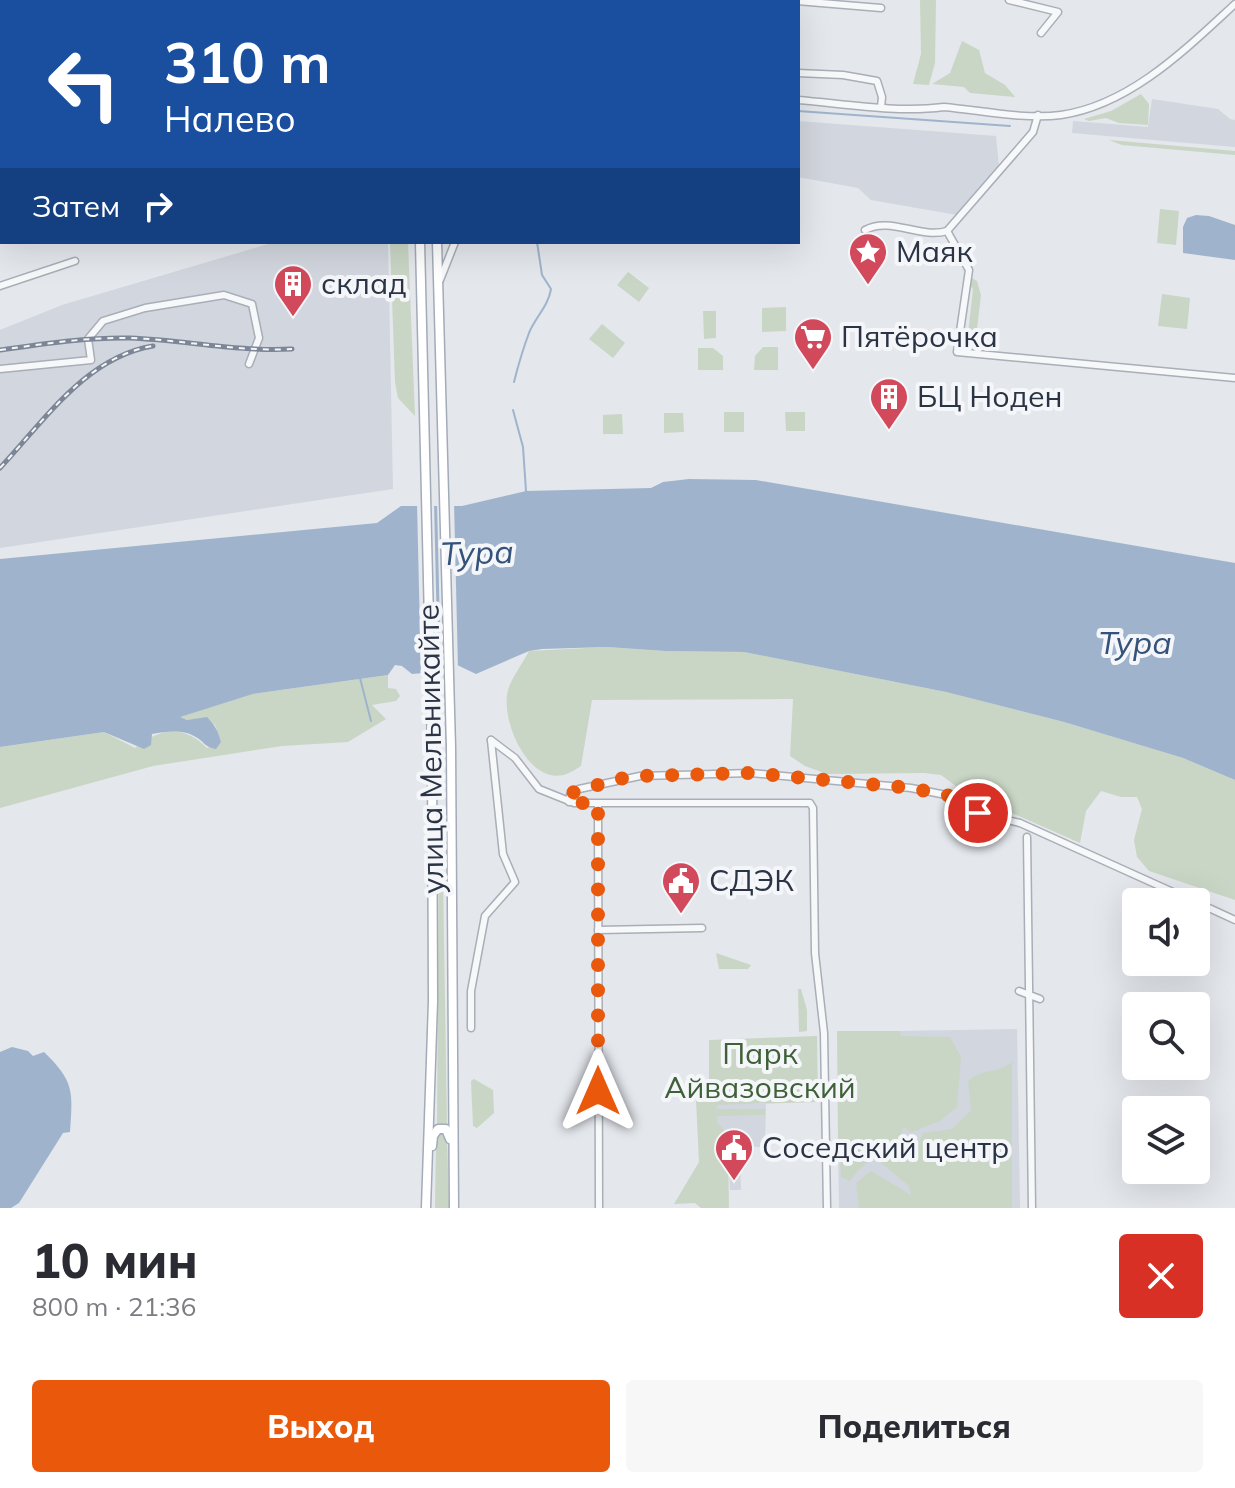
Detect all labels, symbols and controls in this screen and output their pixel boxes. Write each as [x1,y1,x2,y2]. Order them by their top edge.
text: 310 m [164,27,331,97]
icon: left [32,32,136,136]
text: Налево [164,96,296,141]
icon: right [136,184,180,228]
text: Затем [32,187,120,225]
place icon: Маяк [847,231,889,286]
place label: Маяк [896,232,974,270]
building icon: склад [272,263,314,318]
place label: склад [321,264,406,302]
supermarket icon: Пятёрочка [792,316,834,371]
place label: Пятёрочка [841,317,998,355]
building icon: БЦ Ноден [868,376,910,431]
place label: БЦ Ноден [917,377,1062,415]
water label: Тура [440,531,514,573]
street label: улица Мельникайте [408,604,452,894]
water label: Тура [1098,622,1172,662]
pin [944,779,1012,847]
icon: arrive [956,791,1000,835]
public building icon: СДЭК [660,860,702,915]
place label: СДЭК [709,861,794,899]
map controls [1122,888,1210,1184]
button: sound [1122,888,1210,976]
button: search [1122,992,1210,1080]
park label: Парк Айвазовский [664,1034,856,1106]
position arrow [556,1049,640,1133]
button: layers [1122,1096,1210,1184]
public building icon: Соседский центр [713,1127,755,1182]
place label: Соседский центр [762,1128,1009,1166]
text: 10 мин [32,1230,198,1290]
button: close [1119,1234,1203,1318]
text: 800 m · 21:36 [32,1290,196,1323]
button: Выход [32,1380,610,1472]
button: Поделиться [626,1380,1203,1472]

